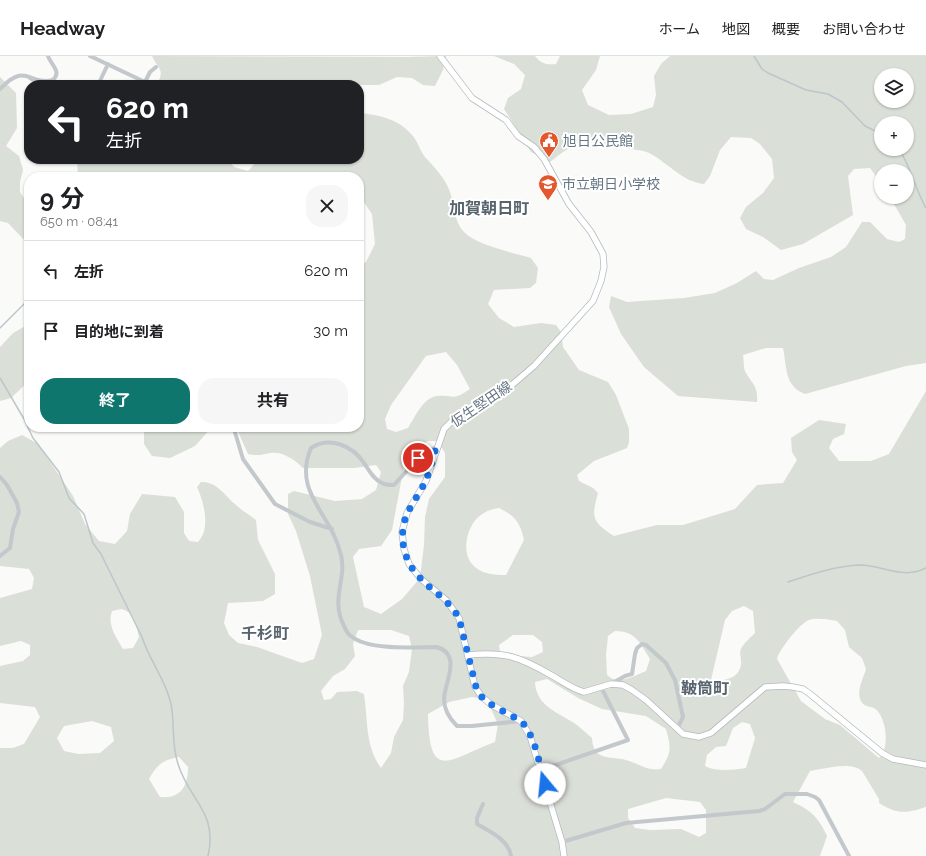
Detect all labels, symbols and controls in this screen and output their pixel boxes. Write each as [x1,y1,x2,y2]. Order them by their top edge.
text: Headway [20,17,105,39]
text: ホーム [658,21,700,37]
text: 地図 [722,21,750,37]
text: 概要 [772,21,800,37]
text: お問い合わせ [822,21,906,37]
map controls [874,68,914,204]
button: layers [874,68,914,108]
text: 620 m [106,92,189,125]
icon: left [40,96,92,148]
button: + [874,116,914,156]
text: 左折 [106,130,142,151]
public building icon: 旭日公民館 [538,130,560,158]
place label: 旭日公民館 [563,133,633,149]
button: − [874,164,914,204]
school or university icon: 市立朝日小学校 [537,173,559,201]
place label: 市立朝日小学校 [562,176,660,192]
text: 9 分 [40,184,84,213]
button: close [306,185,348,227]
district label: 加賀朝日町 [449,199,529,218]
text: 650 m · 08:41 [40,214,118,229]
icon: left [40,260,62,282]
text: 620 m [304,262,348,280]
text: 左折 [74,263,104,281]
icon: arrive [40,320,62,342]
text: 30 m [313,322,348,340]
text: 目的地に到着 [74,323,164,341]
button: 終了 [40,378,190,424]
button: 共有 [198,378,348,424]
street label: 仮生堅田線 [448,378,514,430]
pin [401,441,435,475]
icon: arrive [407,447,429,469]
district label: 千杉町 [241,624,289,643]
district label: 鞁筒町 [681,679,729,698]
position arrow [524,763,566,805]

